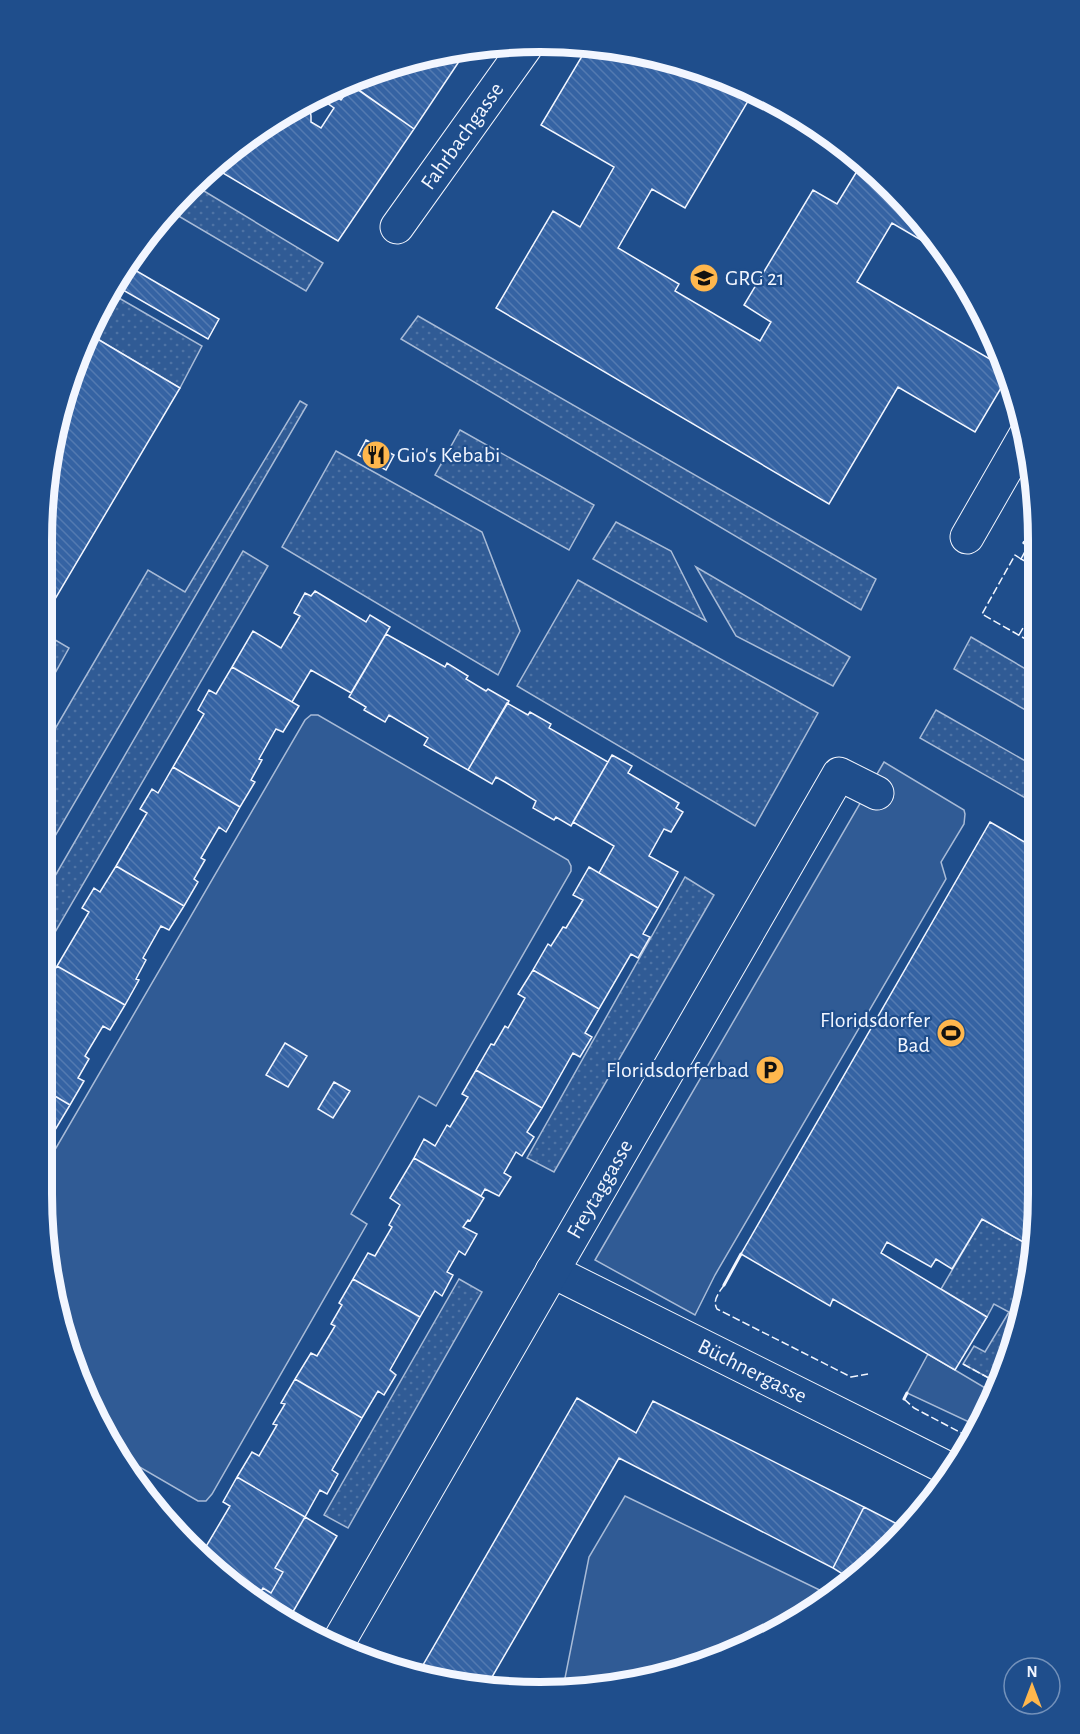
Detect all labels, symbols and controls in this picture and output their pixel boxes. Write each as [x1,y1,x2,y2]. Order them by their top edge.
street label: Fahrbachgasse [417,78,508,193]
school or university icon: GRG 21 [688,262,720,294]
place label: GRG 21 [725,267,785,289]
restaurant icon: Gio's Kebabi [360,439,392,471]
place label: Gio's Kebabi [397,444,500,466]
place label: Floridsdorfer Bad [820,1009,930,1056]
sports icon: Floridsdorfer Bad [935,1017,967,1049]
parking icon: Floridsdorferbad [754,1054,786,1086]
place label: Floridsdorferbad [606,1059,749,1081]
street label: Freytaggasse [563,1136,637,1242]
street label: Büchnergasse [695,1335,810,1407]
north arrow [1002,1656,1062,1716]
text: N [1026,1664,1038,1680]

